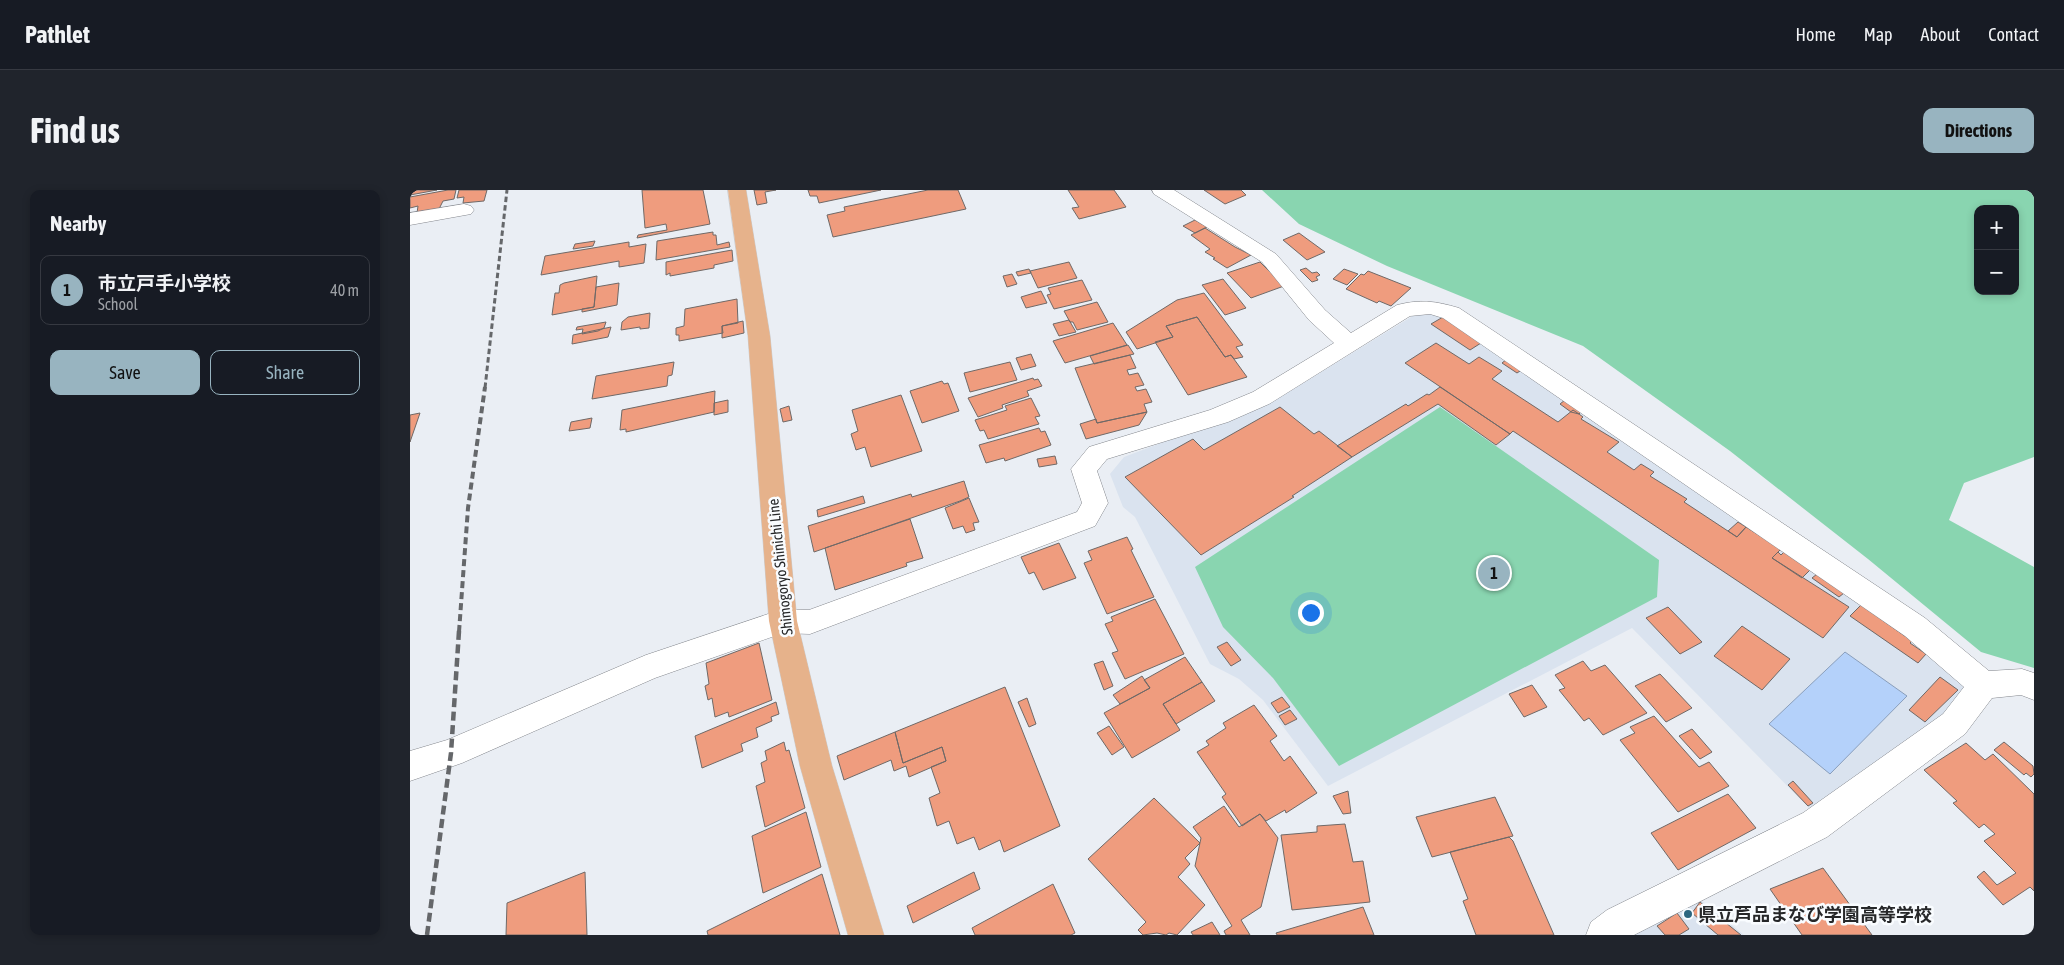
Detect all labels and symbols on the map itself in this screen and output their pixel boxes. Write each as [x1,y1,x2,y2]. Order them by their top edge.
street label: Shimogoryo Shinichi Line [764,498,796,636]
pin: 1 [1478,554,1510,592]
your location [1298,600,1324,626]
place label: 県立芦品まなび学園高等学校 [1698,904,1932,925]
marker: 県立芦品まなび学園高等学校 [1682,908,1694,920]

